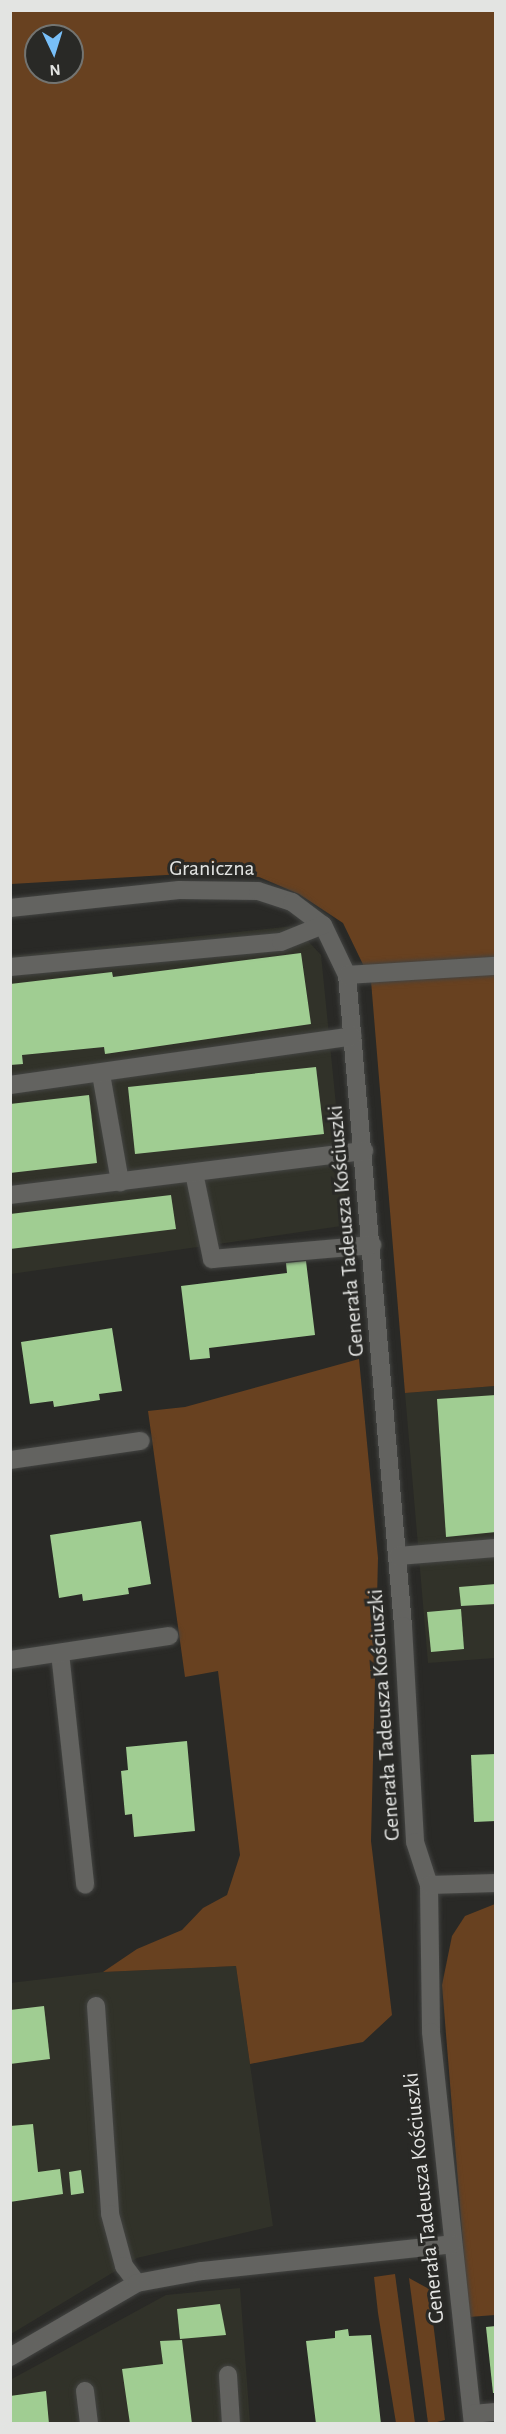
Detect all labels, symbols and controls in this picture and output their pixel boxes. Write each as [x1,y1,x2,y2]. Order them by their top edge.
north arrow [24,24,84,84]
text: N [49,62,61,78]
street label: Graniczna [169,856,255,882]
street label: Generała Tadeusza Kościuszki [322,1104,370,1358]
street label: Generała Tadeusza Kościuszki [362,1588,406,1842]
street label: Generała Tadeusza Kościuszki [398,2071,450,2325]

